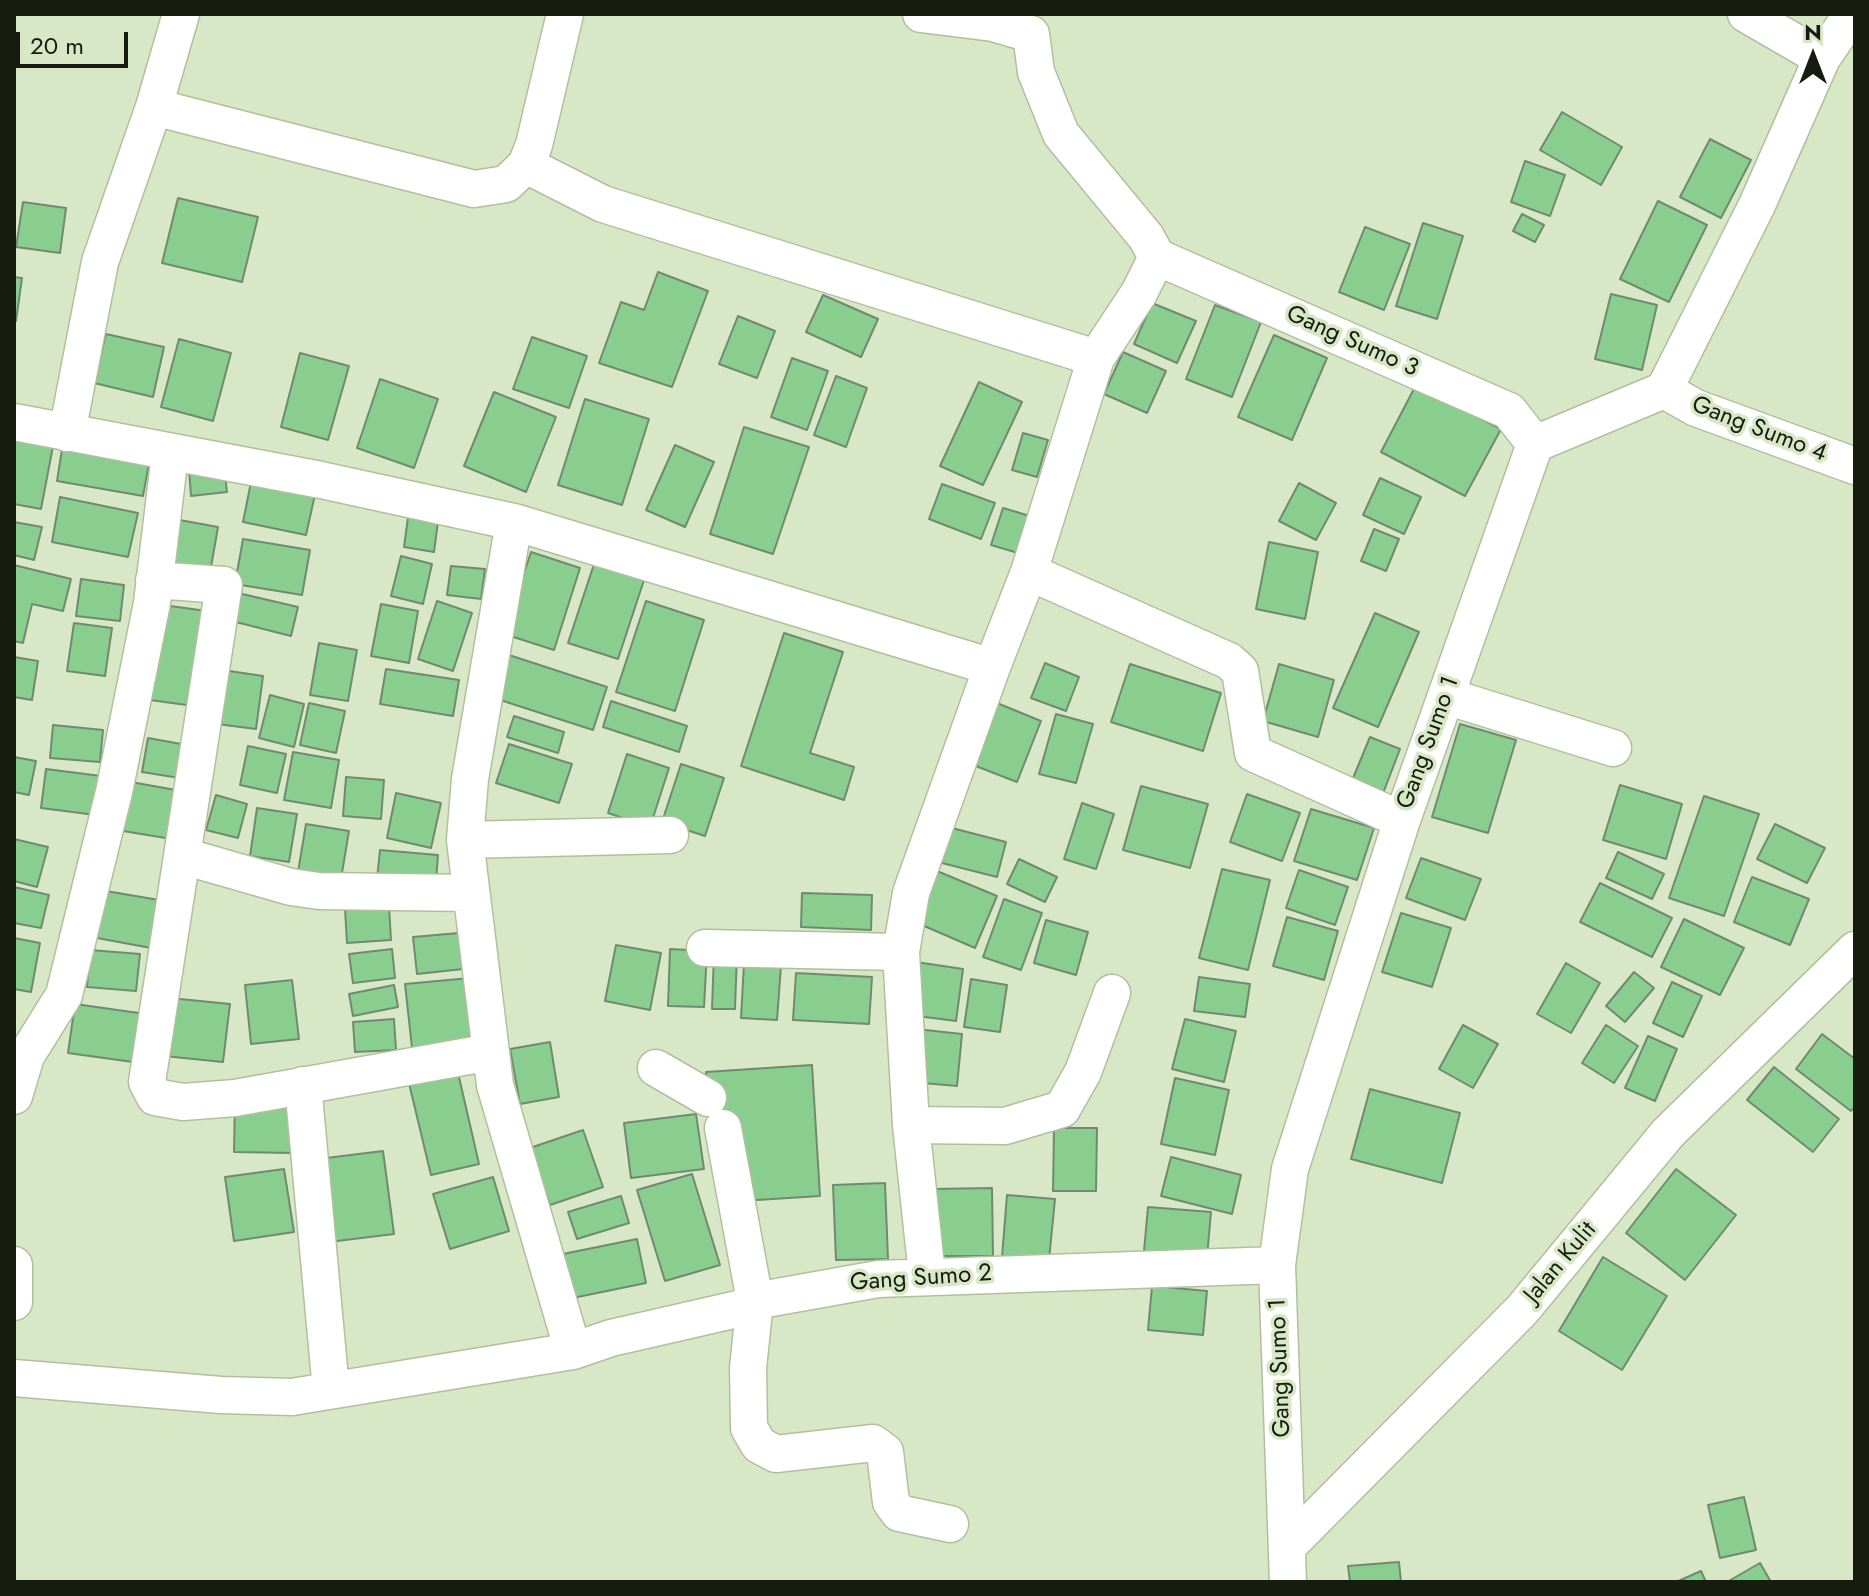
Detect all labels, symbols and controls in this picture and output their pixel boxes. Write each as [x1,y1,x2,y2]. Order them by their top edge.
scale bar [20,16,132,66]
north arrow [1773,16,1853,96]
text: N [1804,16,1822,48]
text: 20 m [30,28,84,63]
street label: Gang Sumo 3 [1282,300,1422,384]
street label: Gang Sumo 4 [1687,391,1831,469]
street label: Gang Sumo 1 [1392,673,1466,813]
street label: Jalan Kulit [1519,1217,1603,1309]
street label: Gang Sumo 2 [849,1260,993,1298]
street label: Gang Sumo 1 [1264,1298,1298,1438]

